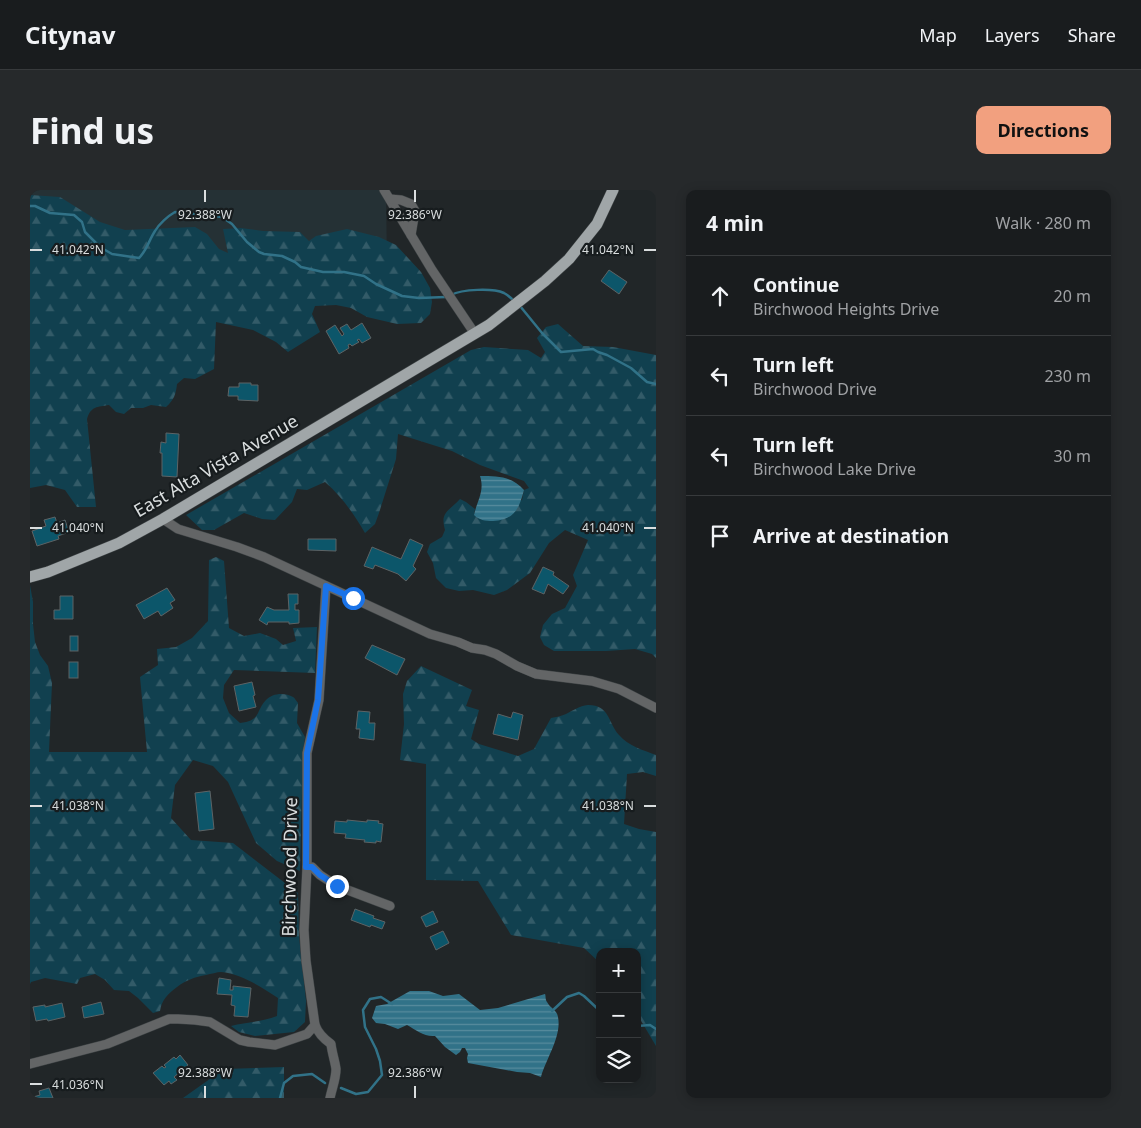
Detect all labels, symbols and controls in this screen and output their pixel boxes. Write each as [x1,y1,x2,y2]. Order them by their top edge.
text: Citynav [25,18,115,51]
text: Map [919,23,957,47]
text: Layers [985,23,1040,47]
text: Share [1068,23,1116,47]
button: Directions [976,106,1111,154]
text: Find us [30,107,154,154]
text: 92.388°W [178,206,232,223]
text: 92.386°W [388,206,442,223]
text: 4 min [706,209,764,237]
text: Walk · 280 m [996,212,1091,234]
text: 41.042°N [52,241,104,258]
text: 41.042°N [582,241,634,258]
text: Continue [753,272,839,298]
icon: ahead [706,282,734,310]
text: 20 m [1054,285,1091,307]
text: Birchwood Heights Drive [753,298,939,320]
text: Turn left [753,352,834,378]
icon: left [706,362,734,390]
text: 230 m [1044,365,1091,387]
text: Birchwood Drive [753,378,877,400]
street label: East Alta Vista Avenue [129,408,302,522]
text: Turn left [753,432,834,458]
icon: left [706,442,734,470]
text: 30 m [1054,445,1091,467]
text: Birchwood Lake Drive [753,458,916,480]
text: 41.040°N [52,519,104,536]
text: 41.040°N [582,519,634,536]
icon: arrive [706,522,734,550]
text: Arrive at destination [753,523,949,549]
route start [342,587,365,610]
text: 41.038°N [52,797,104,814]
street label: Birchwood Drive [276,797,302,937]
text: 41.038°N [582,797,634,814]
route end [326,875,349,898]
map controls [596,948,641,1083]
button: + [596,948,641,993]
button: − [596,993,641,1038]
button: layers [596,1038,641,1083]
text: 92.388°W [178,1064,232,1081]
text: 92.386°W [388,1064,442,1081]
text: 41.036°N [52,1076,104,1093]

